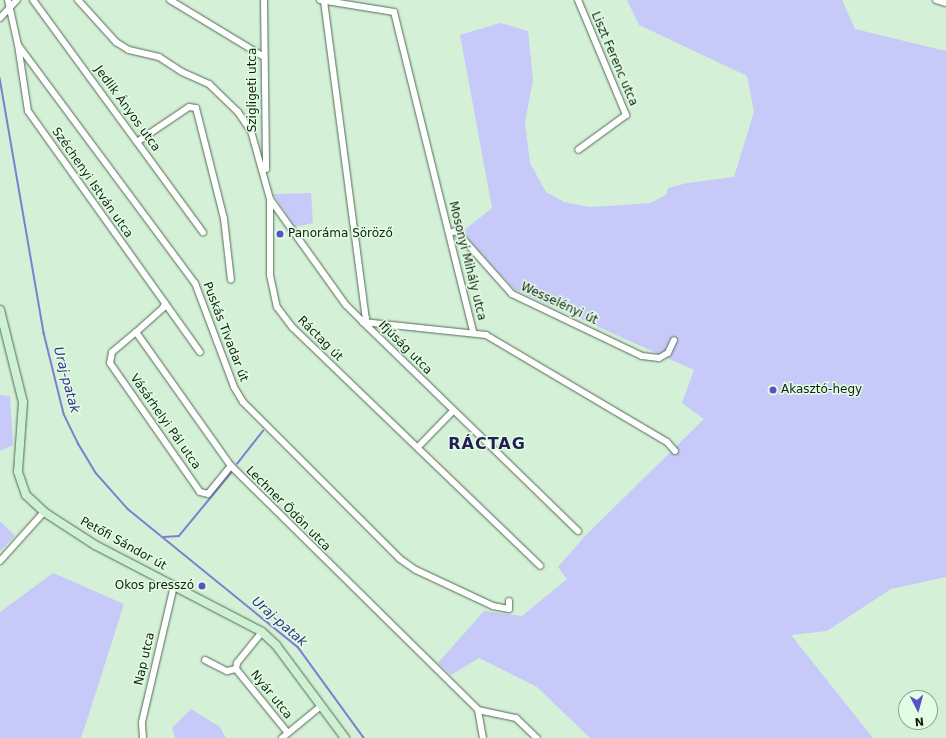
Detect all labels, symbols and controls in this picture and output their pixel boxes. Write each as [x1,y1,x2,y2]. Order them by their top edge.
street label: Liszt Ferenc utca [588,10,640,108]
street label: Szigligeti utca [246,48,260,132]
street label: Jedlik Ányos utca [91,63,163,155]
street label: Széchenyi István utca [48,125,136,241]
street label: Mosonyi Mihály utca [445,200,489,322]
place label: Panoráma Söröző [288,227,393,241]
marker: Panoráma Söröző [275,229,285,239]
street label: Puskás Tivadar út [199,280,251,384]
street label: Wesselényi út [518,280,600,328]
street label: Ráctag út [294,313,346,365]
street label: Ifjúság utca [375,318,435,378]
water label: Uraj-patak [50,345,82,415]
street label: Vásárhelyi Pál utca [127,372,203,472]
place label: Akasztó-hegy [781,383,862,397]
marker: Akasztó-hegy [768,385,778,395]
district label: RÁCTAG [448,434,526,454]
street label: Lechner Ödön utca [243,464,333,554]
street label: Petőfi Sándor út [77,514,169,574]
place label: Okos presszó [115,579,194,593]
marker: Okos presszó [197,581,207,591]
water label: Uraj-patak [248,594,310,650]
street label: Nap utca [132,631,158,687]
street label: Nyár utca [247,668,295,722]
north arrow [898,690,938,730]
text: N [914,714,924,728]

